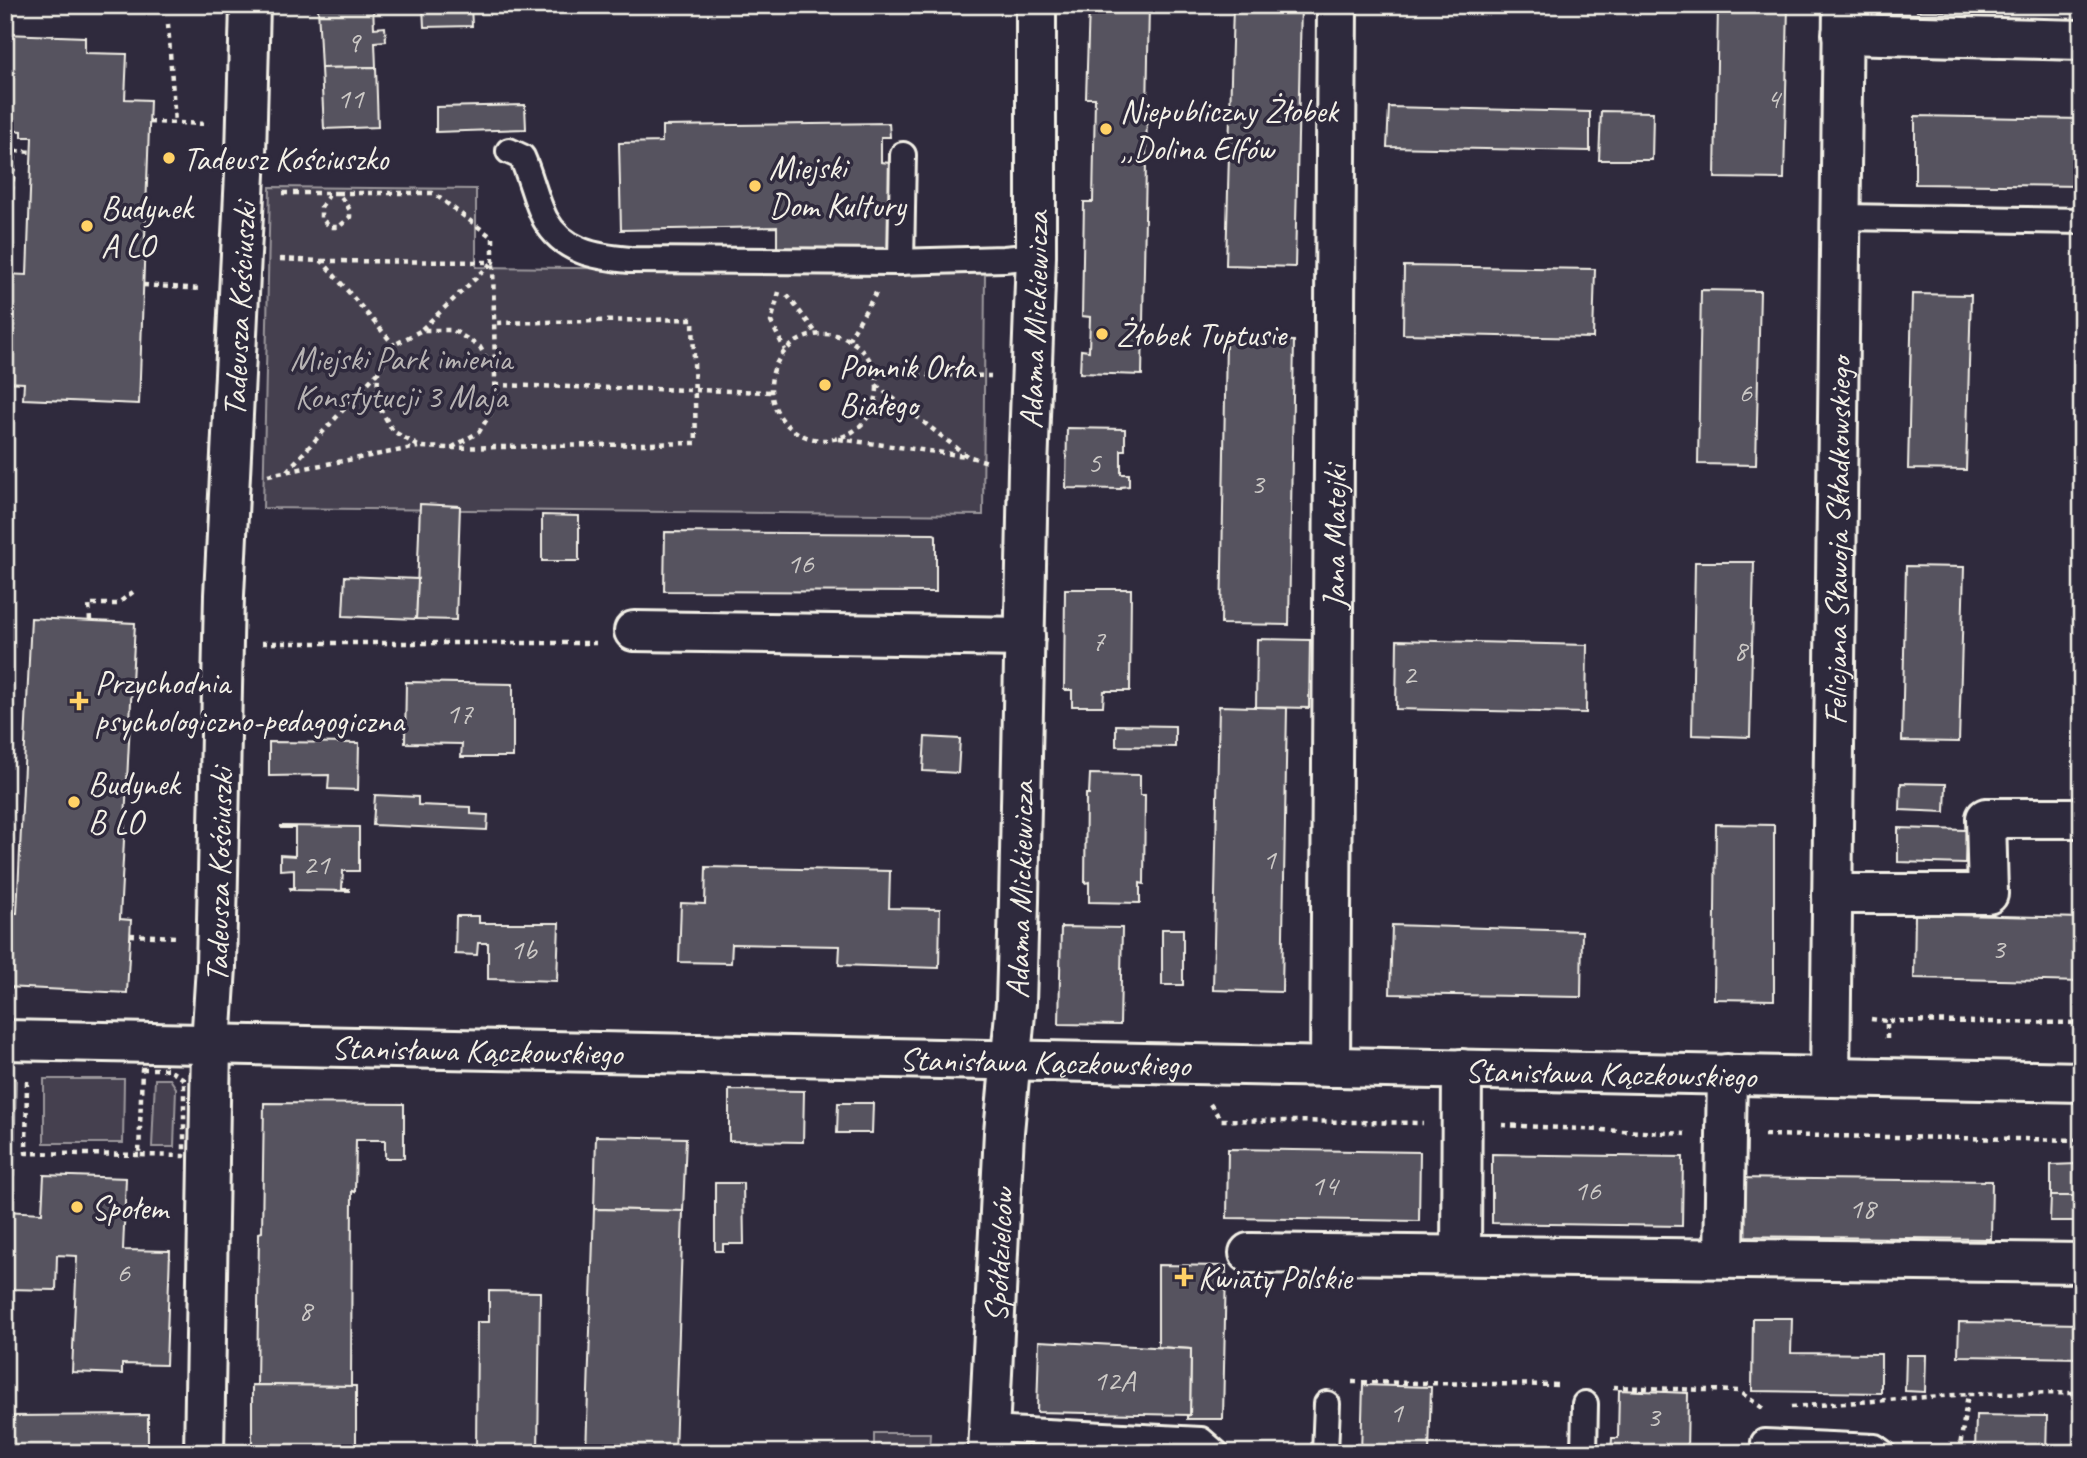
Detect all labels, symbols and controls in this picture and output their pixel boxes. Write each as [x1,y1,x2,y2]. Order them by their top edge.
house number: 9 [346,23,362,61]
house number: 11 [337,79,365,117]
house number: 4 [1766,79,1782,117]
place label: Niepubliczny Żłobek ,,Dolina Elfów [1120,90,1340,170]
marker: Niepubliczny Żłobek ,,Dolina Elfów [1098,121,1114,137]
place label: Tadeusz Kościuszko [183,138,390,180]
place label: Miejski Dom Kultury [769,147,908,227]
marker: Tadeusz Kościuszko [161,150,177,166]
marker: Miejski Dom Kultury [747,178,763,194]
place label: Budynek A LO [101,187,195,267]
street label: Tadeusza Kościuszki [213,198,266,418]
street label: Adama Mickiewicza [1010,209,1058,430]
marker: Budynek A LO [79,218,95,234]
place label: Żłobek Tuptusie [1116,314,1288,356]
marker: Żłobek Tuptusie [1094,326,1110,342]
park label: Miejski Park imienia Konstytucji 3 Maja [290,338,514,418]
place label: Pomnik Orła Białego [839,346,977,426]
street label: Felicjana Sławoja Składkowskiego [1814,353,1861,725]
house number: 6 [1738,373,1753,411]
marker: Pomnik Orła Białego [817,377,833,393]
house number: 5 [1087,443,1102,481]
street label: Jana Matejki [1313,461,1356,611]
house number: 3 [1250,464,1266,502]
house number: 16 [787,544,815,582]
house number: 7 [1091,621,1106,659]
house number: 8 [1733,631,1749,669]
house number: 2 [1402,655,1418,693]
place label: Przychodnia psychologiczno-pedagogiczna [95,662,405,742]
marker: Przychodnia psychologiczno-pedagogiczna [69,691,89,711]
house number: 17 [446,694,474,732]
place label: Budynek B LO [88,763,182,843]
street label: Tadeusza Kościuszki [195,764,242,984]
street label: Adama Mickiewicza [996,778,1044,999]
marker: Budynek B LO [66,794,82,810]
house number: 1 [1262,840,1277,878]
house number: 21 [303,845,331,883]
house number: 3 [1991,929,2007,967]
house number: 1b [510,930,538,968]
street label: Stanisława Kączkowskiego [331,1027,625,1075]
street label: Stanisława Kączkowskiego [899,1038,1193,1086]
street label: Stanisława Kączkowskiego [1465,1050,1759,1097]
house number: 14 [1311,1166,1340,1204]
house number: 16 [1574,1171,1602,1209]
street label: Spółdzielców [975,1184,1023,1323]
place label: Społem [91,1187,170,1229]
house number: 18 [1849,1189,1878,1227]
marker: Społem [69,1199,85,1215]
house number: 6 [116,1253,131,1291]
place label: Kwiaty Polskie [1198,1257,1354,1299]
marker: Kwiaty Polskie [1176,1269,1192,1285]
house number: 8 [298,1291,314,1329]
house number: 12A [1093,1361,1137,1399]
house number: 1 [1389,1393,1404,1431]
house number: 3 [1646,1397,1662,1435]

